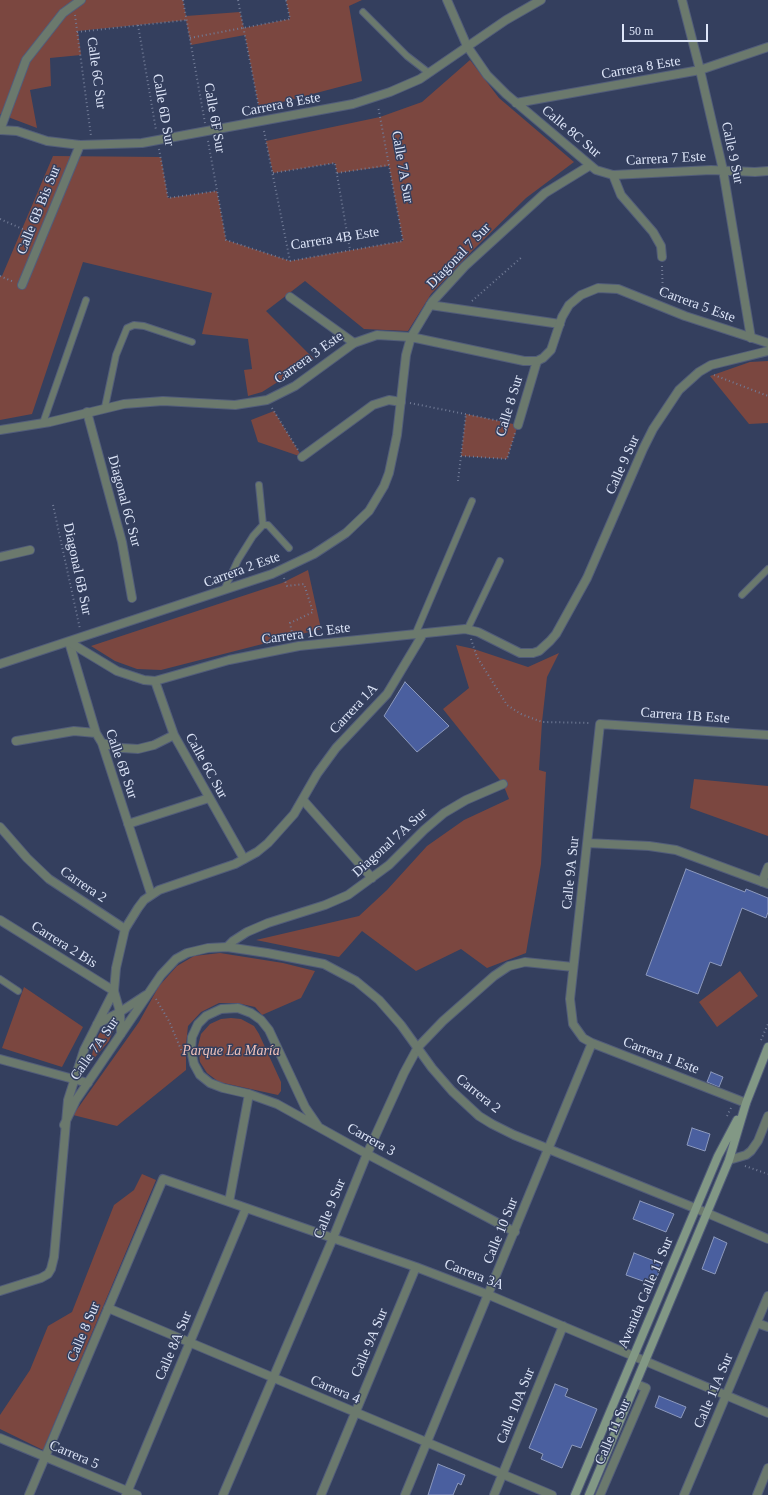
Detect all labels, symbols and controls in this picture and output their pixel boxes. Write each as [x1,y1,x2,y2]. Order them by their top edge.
scale bar [624,16,710,42]
text: 50 m [629,24,653,38]
street label: Calle 6C Sur [83,36,109,110]
street label: Carrera 8 Este [600,53,682,83]
street label: Calle 6D Sur [148,73,178,147]
street label: Calle 6F Sur [200,82,228,154]
street label: Carrera 8 Este [240,89,322,121]
street label: Calle 8C Sur [538,102,604,162]
street label: Calle 9 Sur [717,120,747,186]
street label: Calle 7A Sur [387,130,417,204]
street label: Carrera 7 Este [626,149,706,169]
street label: Calle 6B Bis Sur [14,163,64,257]
street label: Diagonal 7 Sur [424,220,494,292]
street label: Carrera 4B Este [290,224,380,254]
street label: Carrera 5 Este [657,283,737,327]
street label: Carrera 3 Este [271,328,347,388]
street label: Calle 8 Sur [493,373,527,439]
street label: Calle 9 Sur [603,433,643,497]
street label: Diagonal 6C Sur [104,453,144,549]
street label: Diagonal 6B Sur [59,521,95,617]
street label: Carrera 2 Este [202,548,282,592]
street label: Carrera 1C Este [261,619,351,649]
street label: Carrera 1A [327,680,381,738]
street label: Carrera 1B Este [640,705,730,727]
street label: Calle 6B Sur [101,727,141,801]
street label: Calle 6C Sur [181,730,231,802]
street label: Diagonal 7A Sur [349,805,431,881]
street label: Calle 9A Sur [559,836,583,910]
street label: Carrera 2 [57,863,109,907]
street label: Carrera 2 Bis [28,918,100,972]
street label: Calle 7A Sur [67,1014,123,1084]
street label: Carrera 1 Este [621,1034,701,1078]
park label: Parque La María [182,1043,280,1059]
street label: Carrera 2 [452,1071,504,1117]
street label: Carrera 3 [344,1120,398,1160]
street label: Calle 9 Sur [310,1177,350,1241]
street label: Calle 10 Sur [480,1195,522,1267]
street label: Avenida Calle 11 Sur [615,1235,677,1351]
street label: Carrera 3A [442,1256,506,1294]
street label: Calle 8 Sur [64,1300,104,1364]
street label: Calle 9A Sur [348,1306,392,1380]
street label: Calle 8A Sur [152,1309,196,1383]
street label: Calle 11A Sur [691,1351,737,1431]
street label: Calle 10A Sur [493,1366,539,1446]
street label: Carrera 4 [308,1372,362,1408]
street label: Calle 11 Sur [592,1397,634,1467]
street label: Carrera 5 [47,1437,101,1473]

